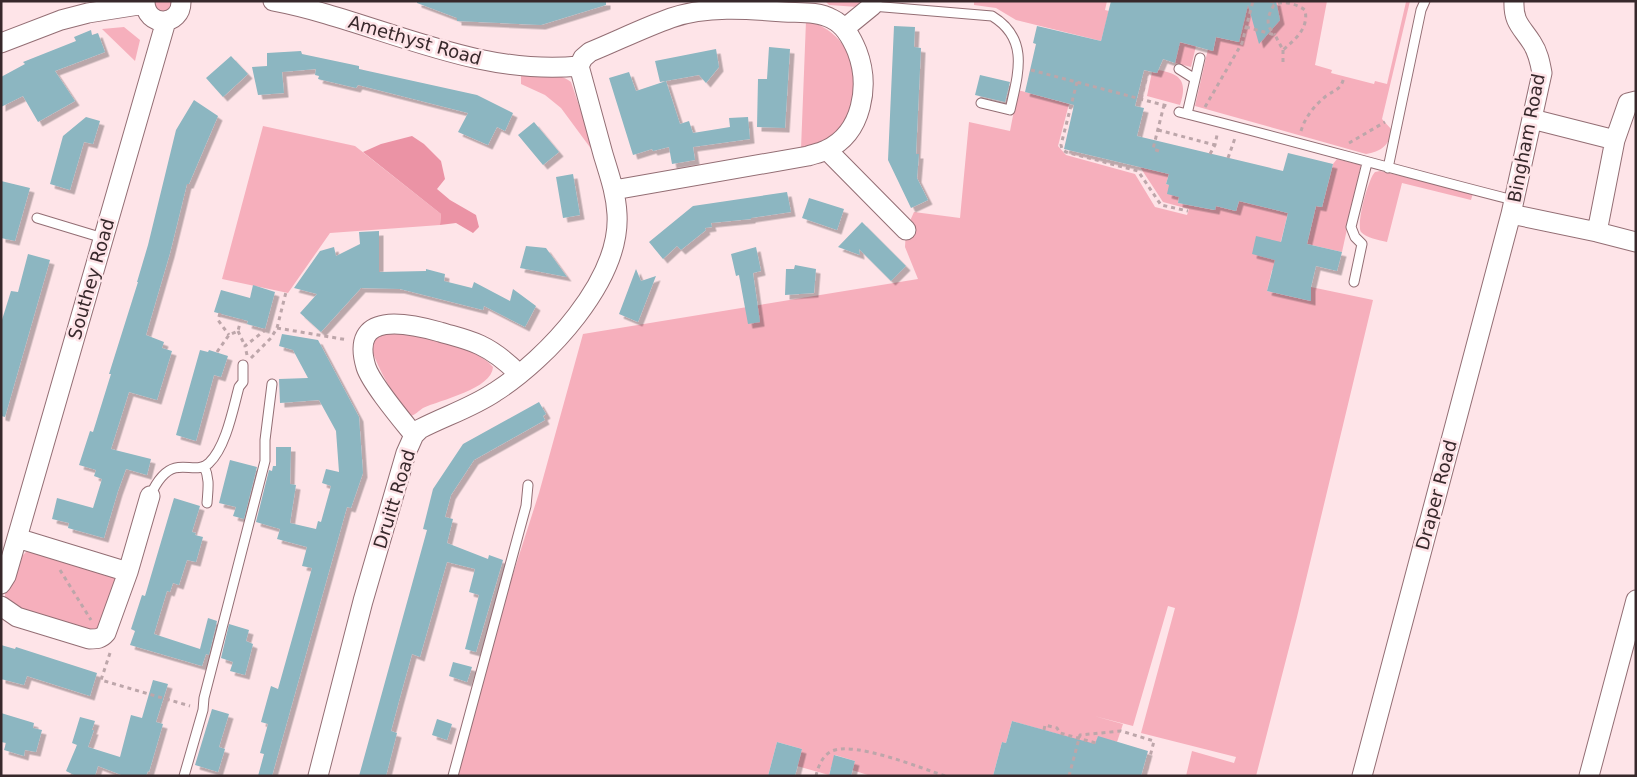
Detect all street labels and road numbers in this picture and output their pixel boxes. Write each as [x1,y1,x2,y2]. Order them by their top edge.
street label: Amethyst Road [346,11,484,69]
street label: Bingham Road [1503,72,1549,204]
street label: Southey Road [64,216,118,342]
street label: Draper Road [1411,438,1461,552]
street label: Druitt Road [369,447,419,551]

